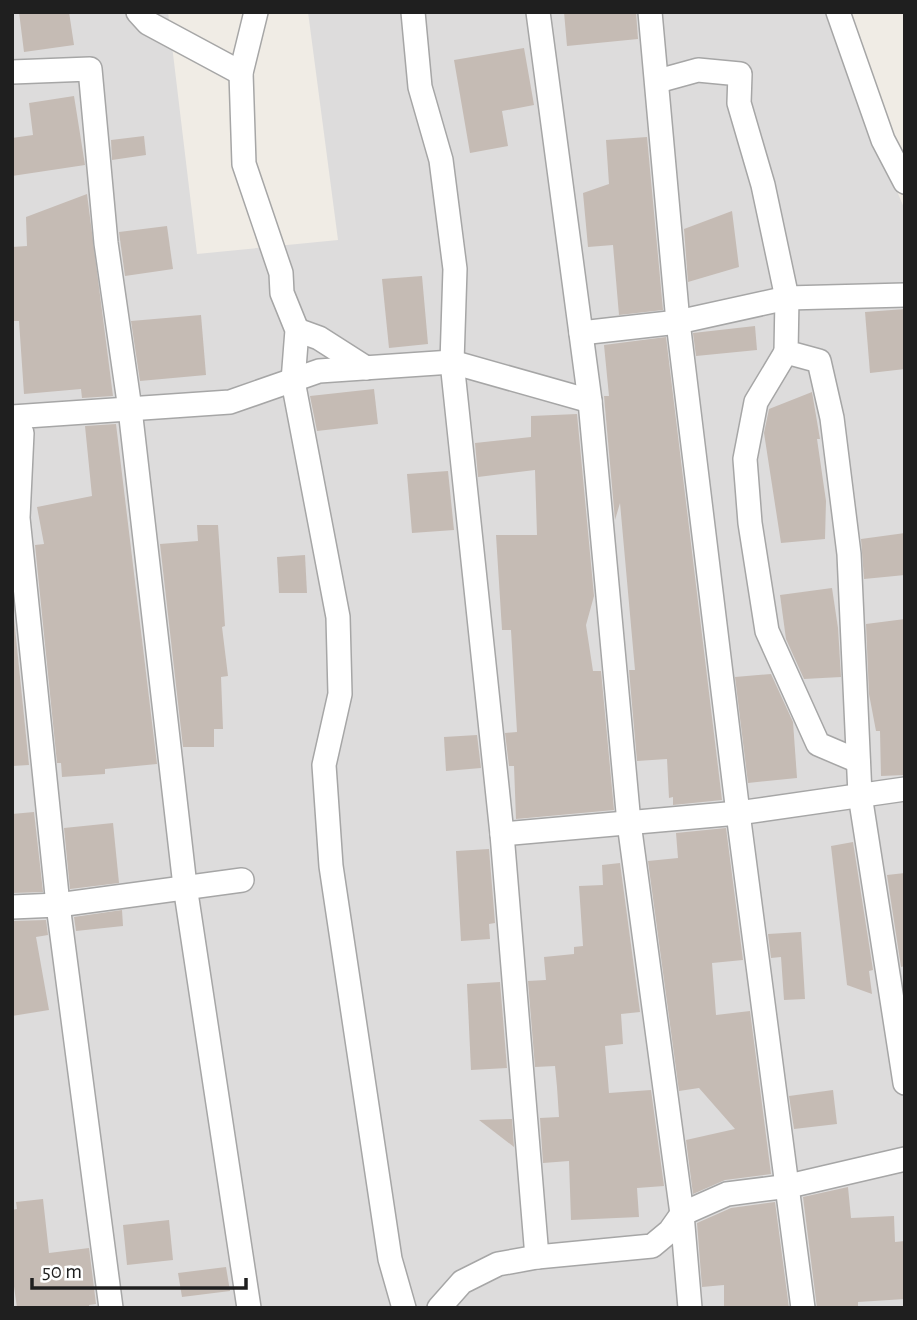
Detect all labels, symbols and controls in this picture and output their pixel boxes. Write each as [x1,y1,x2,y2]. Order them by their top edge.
scale bar [32,1246,245,1290]
text: 50 m [42,1261,82,1282]

